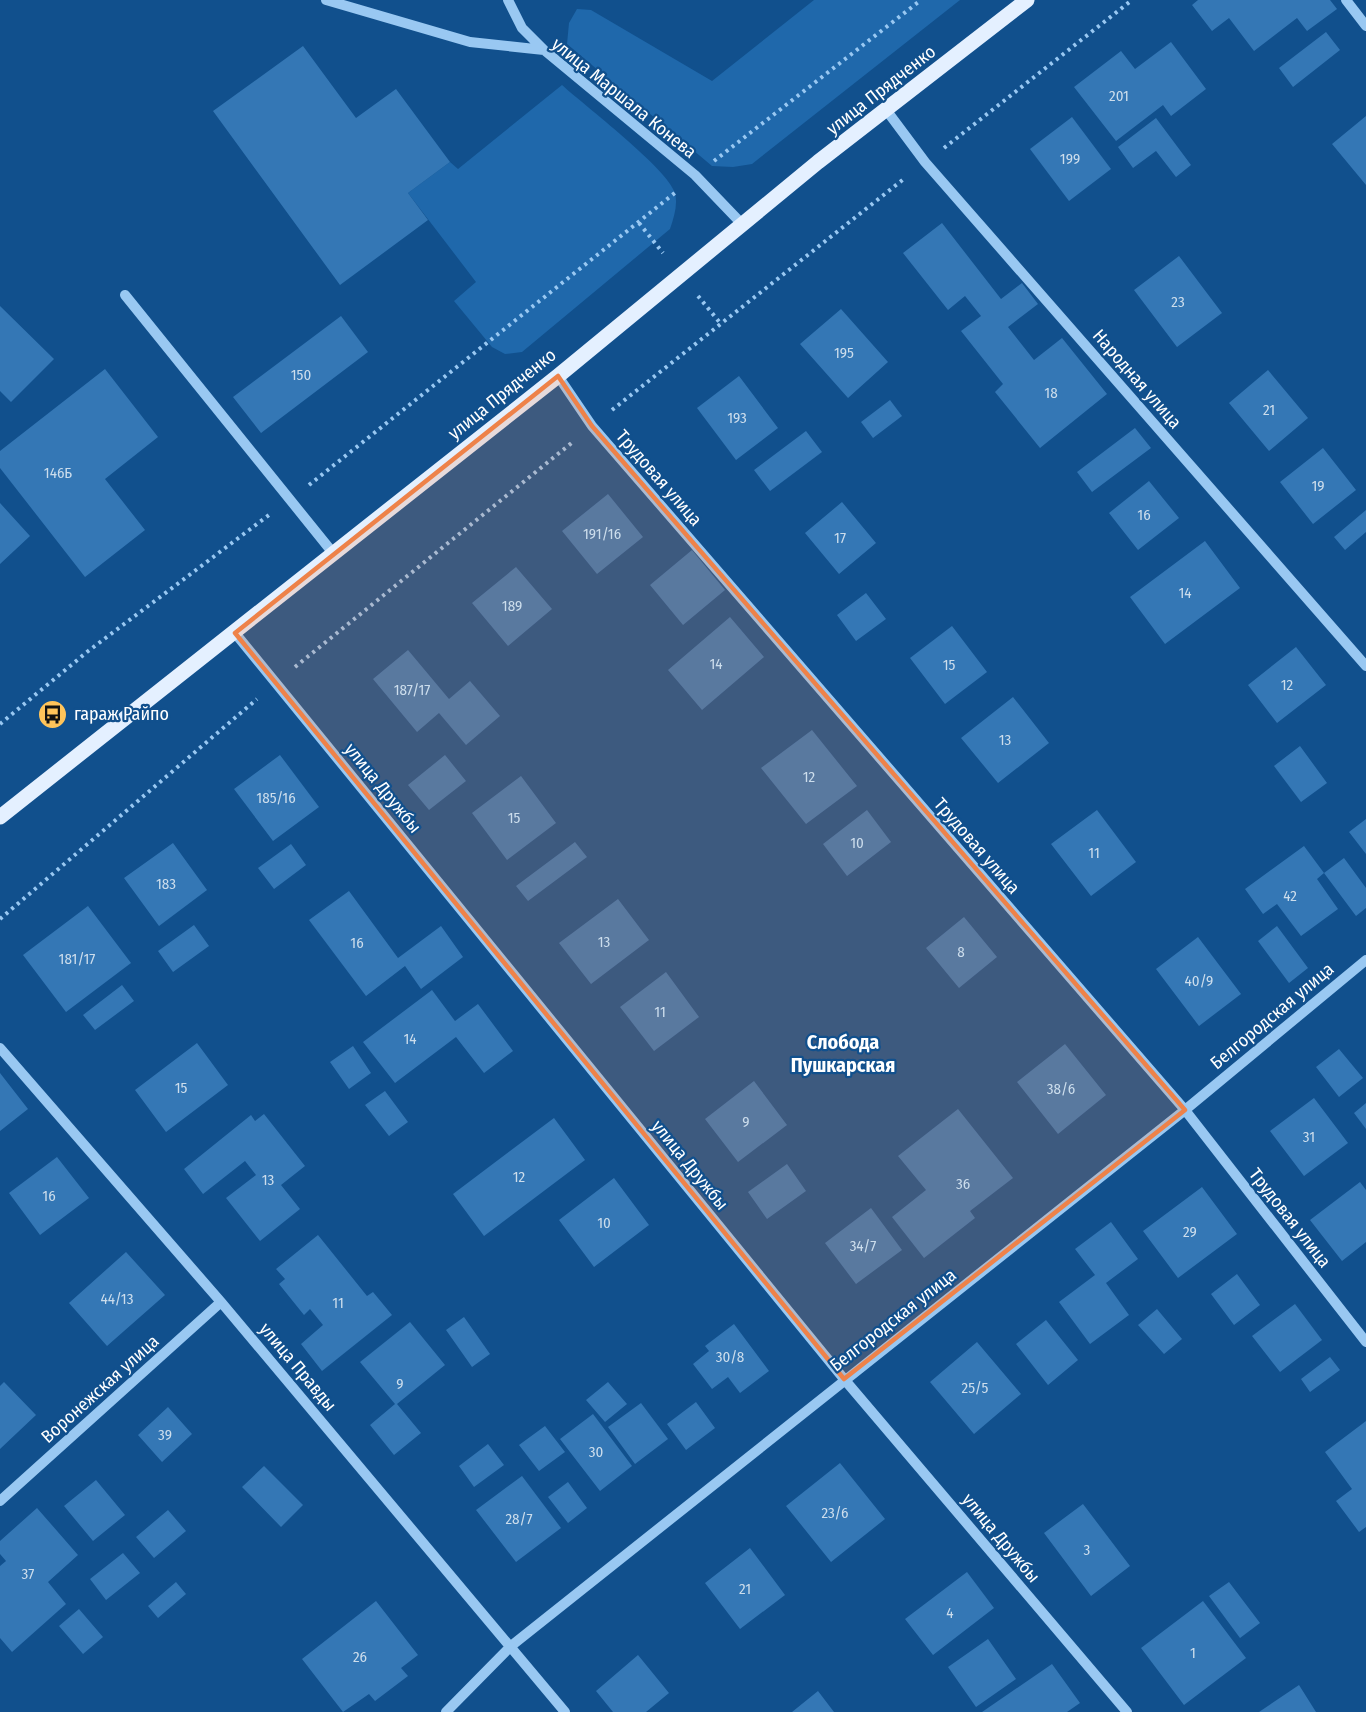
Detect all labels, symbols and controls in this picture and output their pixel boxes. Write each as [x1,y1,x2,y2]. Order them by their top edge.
street label: улица Маршала Конева [547,33,701,163]
street label: улица Прядченко [822,41,940,139]
house number: 201 [1109,87,1129,105]
house number: 199 [1060,150,1080,168]
house number: 23 [1171,293,1185,311]
street label: Народная улица [1088,325,1186,433]
street label: улица Прядченко [444,344,560,444]
house number: 195 [834,344,854,362]
house number: 150 [291,366,311,384]
house number: 18 [1044,384,1058,402]
house number: 21 [1263,401,1275,419]
house number: 193 [727,409,747,427]
street label: Трудовая улица [611,425,707,531]
house number: 146Б [44,464,72,482]
house number: 19 [1311,477,1325,495]
house number: 16 [1137,506,1151,524]
house number: 191/16 [583,525,621,543]
house number: 17 [834,529,846,547]
house number: 14 [1178,584,1192,602]
house number: 189 [502,597,522,615]
house number: 14 [709,655,723,673]
house number: 15 [943,656,955,674]
house number: 12 [1281,676,1294,694]
house number: 187/17 [394,681,430,699]
bus stop icon: гараж Райпо [37,698,69,730]
place label: гараж Райпо [74,703,169,725]
house number: 13 [999,731,1012,749]
street label: улица Дружбы [340,738,426,838]
house number: 12 [803,768,816,786]
house number: 185/16 [256,789,296,807]
street label: Трудовая улица [929,793,1025,899]
house number: 15 [508,809,520,827]
house number: 10 [850,834,864,852]
house number: 11 [1088,844,1100,862]
house number: 183 [156,875,176,893]
house number: 42 [1283,887,1297,905]
house number: 13 [598,933,611,951]
house number: 16 [350,934,364,952]
house number: 8 [957,943,965,961]
house number: 181/17 [59,950,95,968]
street label: Белгородская улица [1206,958,1338,1074]
house number: 40/9 [1185,972,1213,990]
house number: 11 [654,1003,666,1021]
house number: 14 [403,1030,417,1048]
district label: Слобода Пушкарская [791,1030,895,1077]
house number: 15 [175,1079,187,1097]
house number: 38/6 [1047,1080,1075,1098]
house number: 9 [742,1113,750,1131]
street label: улица Дружбы [647,1115,733,1215]
house number: 31 [1303,1128,1315,1146]
street label: Трудовая улица [1244,1164,1336,1272]
house number: 12 [513,1168,526,1186]
house number: 13 [262,1171,275,1189]
house number: 36 [956,1175,970,1193]
house number: 16 [42,1187,56,1205]
house number: 10 [597,1214,611,1232]
house number: 29 [1183,1223,1197,1241]
house number: 34/7 [850,1237,876,1255]
street label: Белгородская улица [825,1264,961,1376]
house number: 44/13 [101,1290,134,1308]
house number: 11 [332,1294,344,1312]
street label: улица Правды [255,1318,341,1416]
street label: Воронежская улица [37,1330,164,1448]
house number: 30/8 [716,1348,744,1366]
house number: 9 [396,1375,404,1393]
house number: 25/5 [962,1379,989,1397]
house number: 39 [158,1426,172,1444]
house number: 30 [589,1443,603,1461]
street label: улица Дружбы [957,1489,1045,1587]
house number: 23/6 [821,1504,849,1522]
house number: 28/7 [505,1510,533,1528]
house number: 3 [1084,1541,1091,1559]
house number: 37 [22,1565,34,1583]
house number: 21 [739,1580,751,1598]
house number: 4 [946,1604,954,1622]
house number: 1 [1190,1644,1196,1662]
house number: 26 [353,1648,367,1666]

